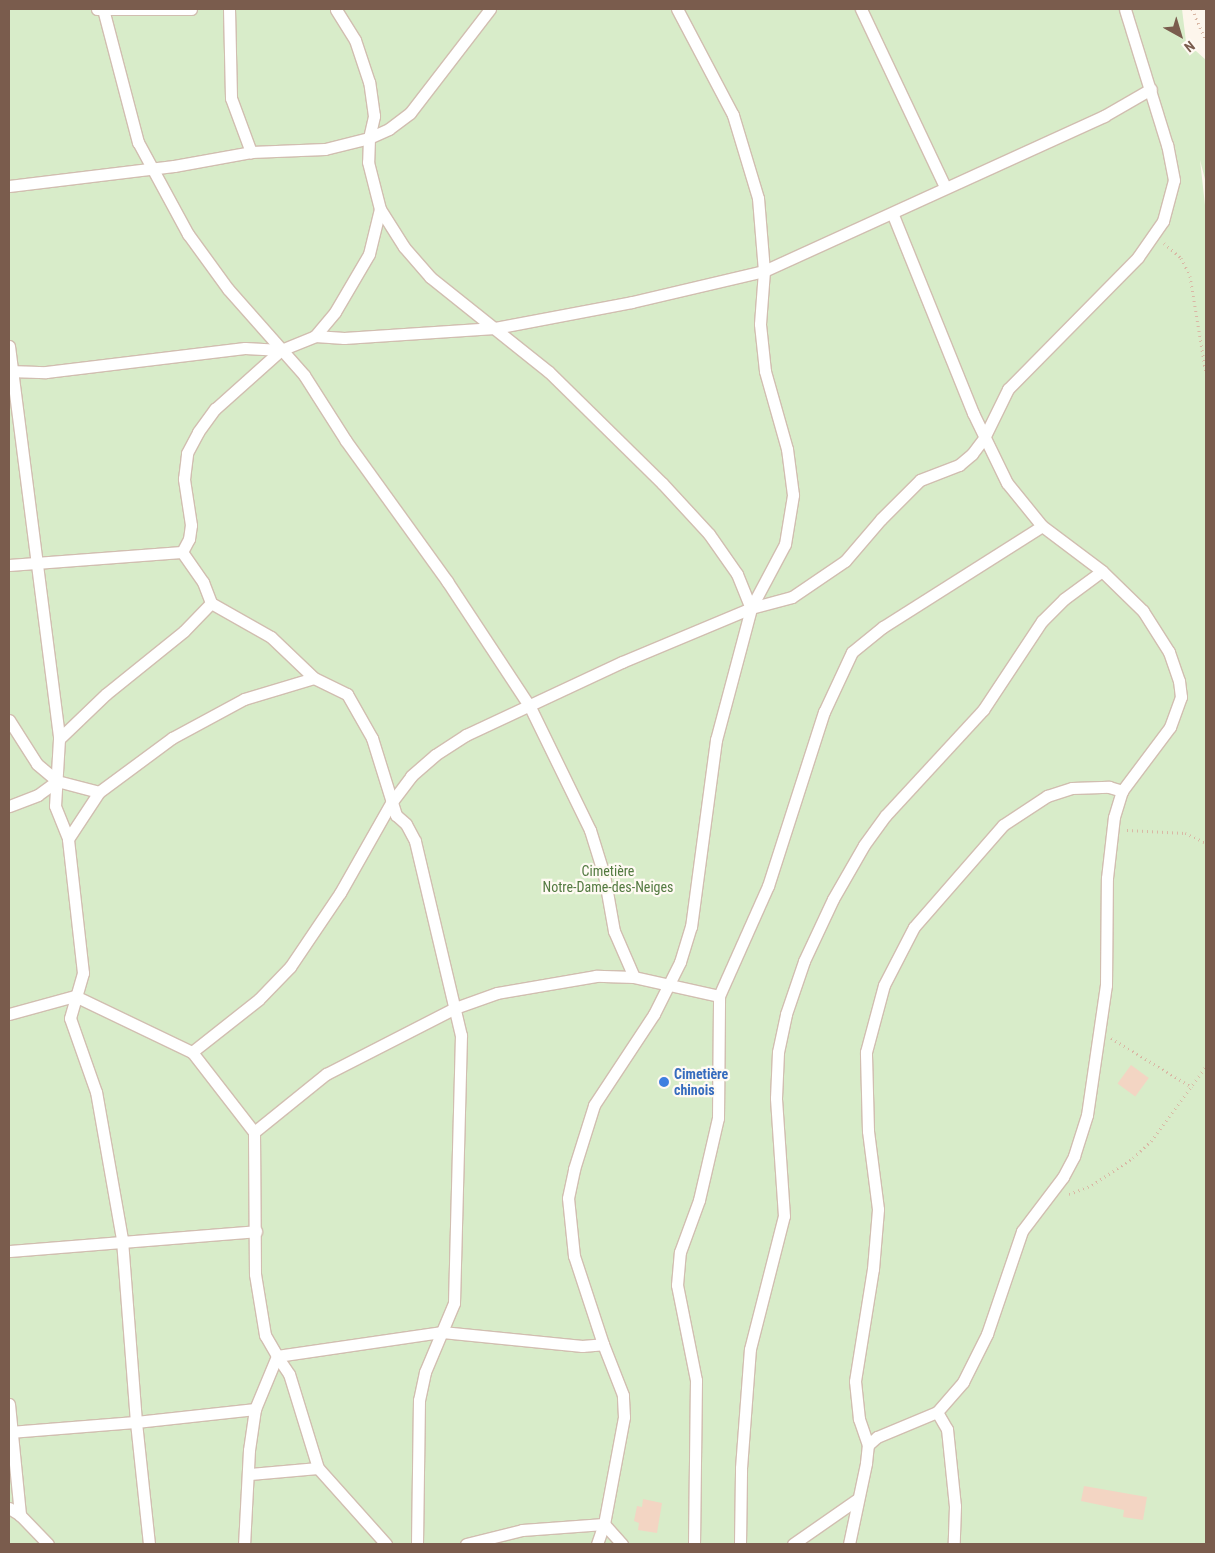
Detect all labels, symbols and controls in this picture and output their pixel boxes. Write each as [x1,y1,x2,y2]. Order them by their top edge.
north arrow [1155,10,1205,60]
text: N [1181,38,1198,56]
park label: Cimetière Notre-Dame-des-Neiges [543,863,673,896]
place label: Cimetière chinois [674,1066,728,1098]
marker: Cimetière chinois [658,1076,670,1088]

